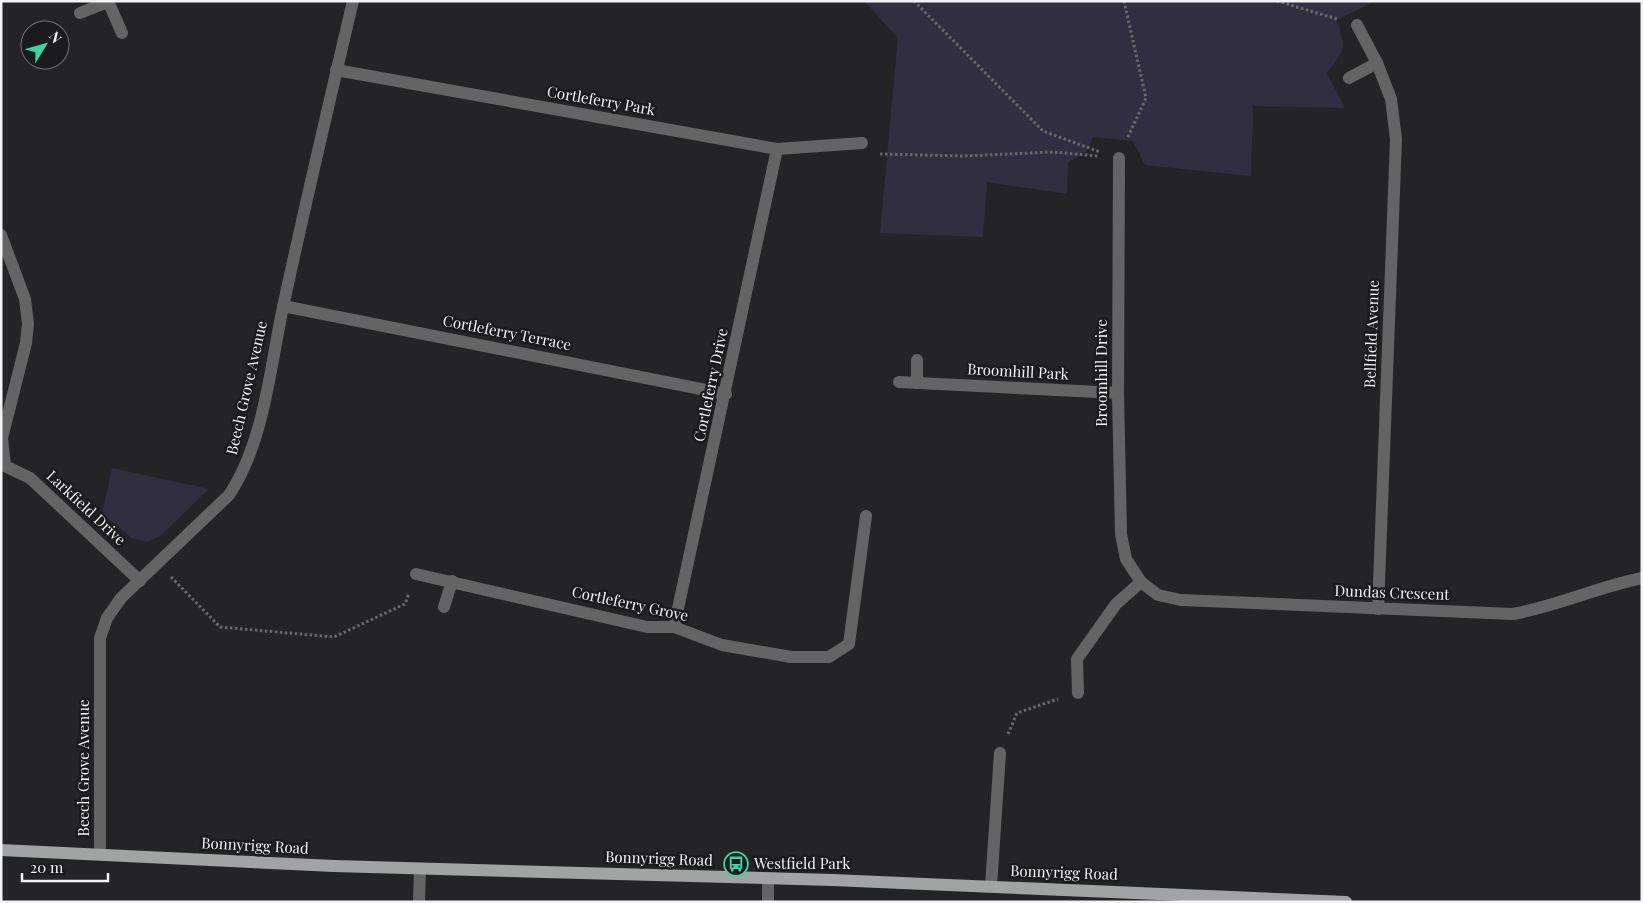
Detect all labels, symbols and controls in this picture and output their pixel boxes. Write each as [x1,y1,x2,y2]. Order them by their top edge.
north arrow [20,20,70,70]
text: N [45,27,66,47]
street label: Cortleferry Park [545,81,658,120]
street label: Bellfield Avenue [1359,280,1383,388]
street label: Cortleferry Terrace [441,310,573,354]
street label: Beech Grove Avenue [221,319,271,457]
street label: Broomhill Drive [1091,319,1111,427]
street label: Cortleferry Drive [688,326,732,443]
street label: Broomhill Park [967,358,1070,384]
street label: Larkfield Drive [43,465,130,549]
street label: Dundas Crescent [1334,580,1451,604]
street label: Cortleferry Grove [570,581,690,625]
street label: Beech Grove Avenue [73,700,93,836]
street label: Bonnyrigg Road [201,832,310,858]
street label: Bonnyrigg Road [605,846,713,870]
scale bar [22,850,109,882]
bus stop icon: Westfield Park [723,851,749,877]
place label: Westfield Park [753,853,851,873]
text: 20 m [30,857,64,877]
street label: Bonnyrigg Road [1010,860,1118,884]

